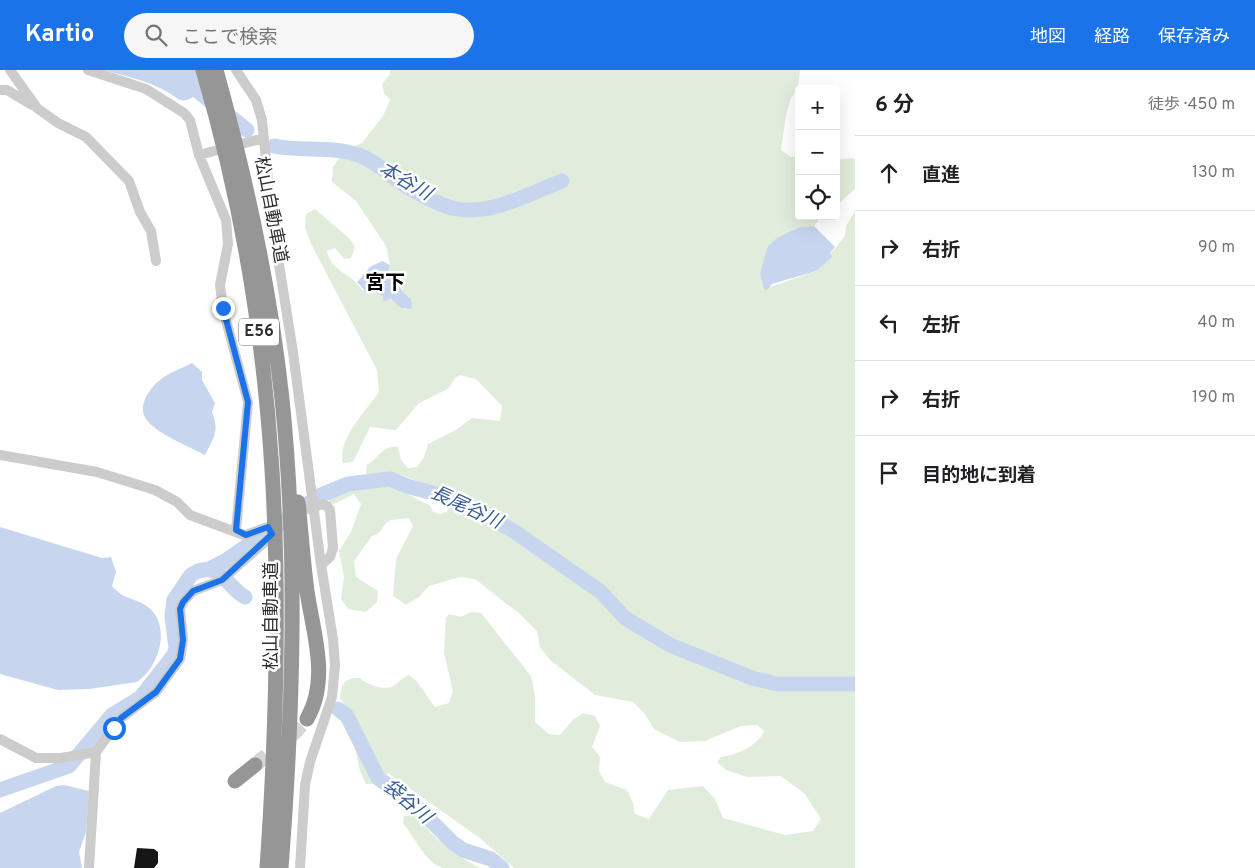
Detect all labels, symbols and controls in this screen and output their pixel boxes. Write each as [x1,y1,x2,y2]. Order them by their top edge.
search box [124,13,474,58]
text: Kartio [25,20,94,50]
icon: search [142,21,170,49]
text: ここで検索 [182,26,277,50]
text: 地図 [1030,26,1066,49]
text: 経路 [1094,26,1130,49]
text: 保存済み [1158,26,1230,49]
map controls [795,85,840,220]
button: + [795,85,840,130]
text: 6 分 [875,92,914,119]
text: 徒歩 · 450 m [1148,95,1235,115]
button: − [795,130,840,175]
street label: 松山自動車道 [248,155,292,265]
water label: 本谷川 [374,157,437,208]
icon: ahead [875,159,903,187]
text: 130 m [1192,163,1235,183]
text: 直進 [922,164,960,188]
button: locate [795,175,840,220]
icon: right [875,234,903,262]
text: 90 m [1198,238,1235,258]
text: 右折 [922,239,960,263]
district label: 宮下 [365,271,405,297]
route end [212,297,235,320]
icon: left [875,309,903,337]
text: 40 m [1197,313,1235,333]
text: 左折 [922,314,960,338]
road number: E56 [239,318,279,346]
icon: right [875,384,903,412]
text: 190 m [1192,388,1235,408]
text: 右折 [922,389,960,413]
icon: arrive [875,459,903,487]
text: 目的地に到着 [922,464,1036,488]
water label: 長尾谷川 [426,481,507,536]
street label: 松山自動車道 [261,562,284,670]
route start [103,717,126,740]
water label: 袋谷川 [377,774,438,831]

